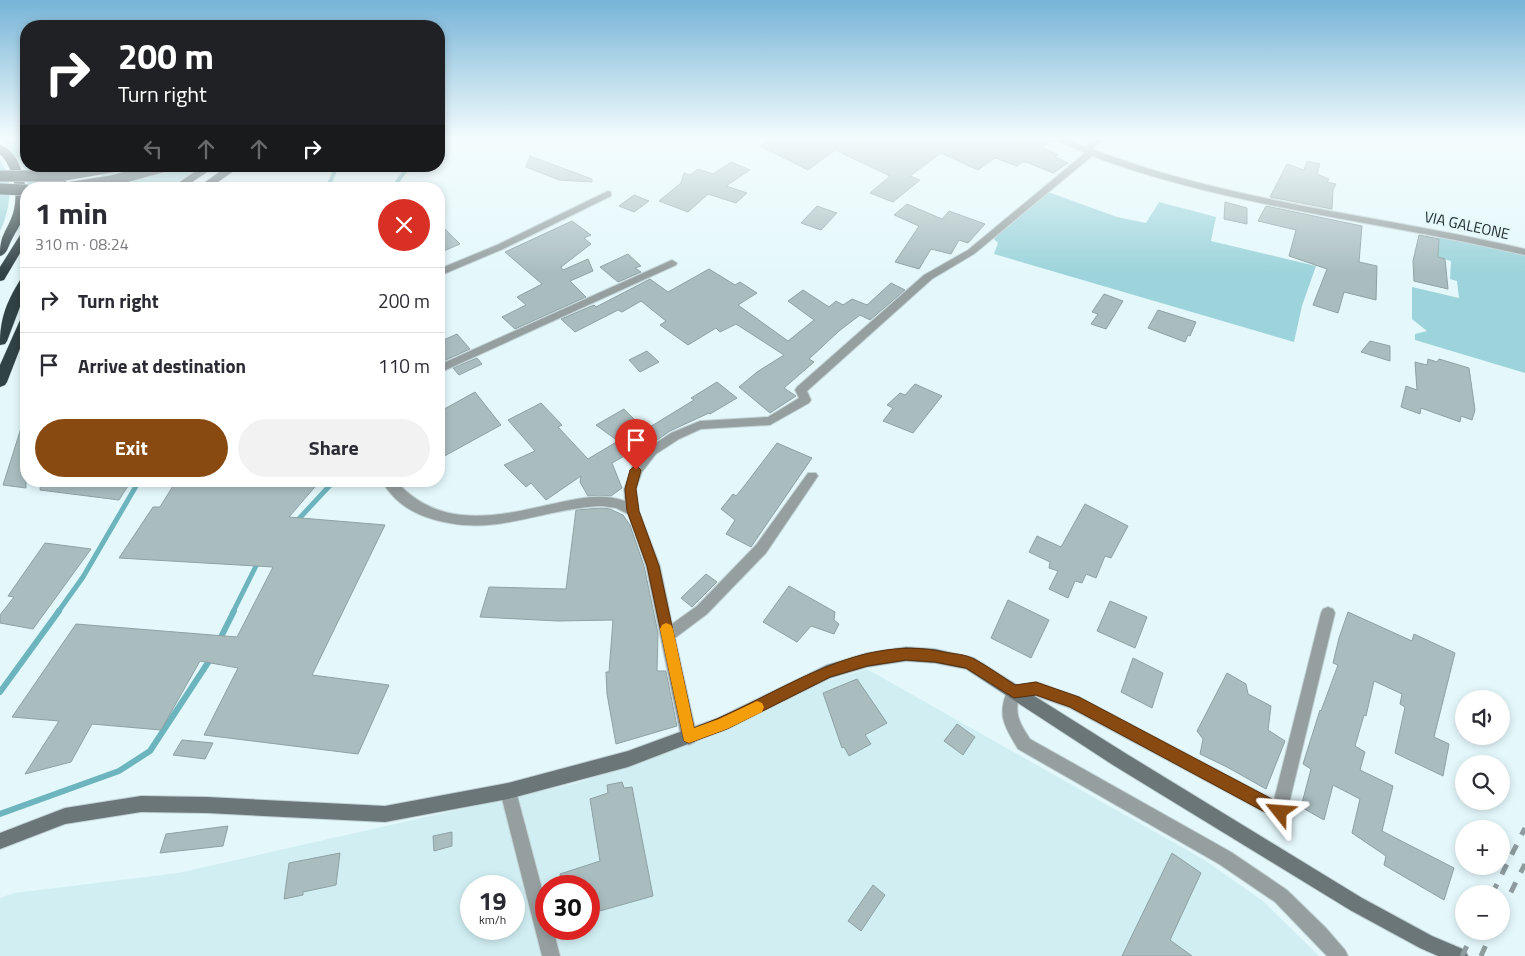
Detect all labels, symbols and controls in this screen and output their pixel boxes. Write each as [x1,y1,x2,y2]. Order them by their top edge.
text: 200 m [118,29,214,83]
icon: right [35,40,100,105]
text: Turn right [118,77,207,111]
icon: left [139,135,167,163]
icon: ahead [192,135,220,163]
icon: ahead [245,135,273,163]
icon: right [298,135,326,163]
text: 1 min [35,190,108,236]
button: close [378,199,430,251]
street label: VIA GALEONE [1422,205,1512,245]
text: 310 m · 08:24 [35,232,129,256]
icon: right [35,286,63,314]
text: Turn right [78,286,159,315]
text: 200 m [378,286,430,315]
icon: arrive [35,351,63,379]
text: Arrive at destination [78,351,246,380]
text: 110 m [378,351,430,380]
button: Exit [35,419,228,477]
button: Share [238,419,430,477]
pin [615,419,657,470]
icon: arrive [622,426,650,454]
map controls [1455,690,1510,940]
button: sound [1455,690,1510,745]
button: search [1455,755,1510,810]
position arrow [1253,785,1305,837]
button: + [1455,820,1510,875]
speed limit sign: 30 [535,875,600,940]
text: 19 [478,882,507,920]
button: − [1455,885,1510,940]
text: km/h [479,910,506,929]

